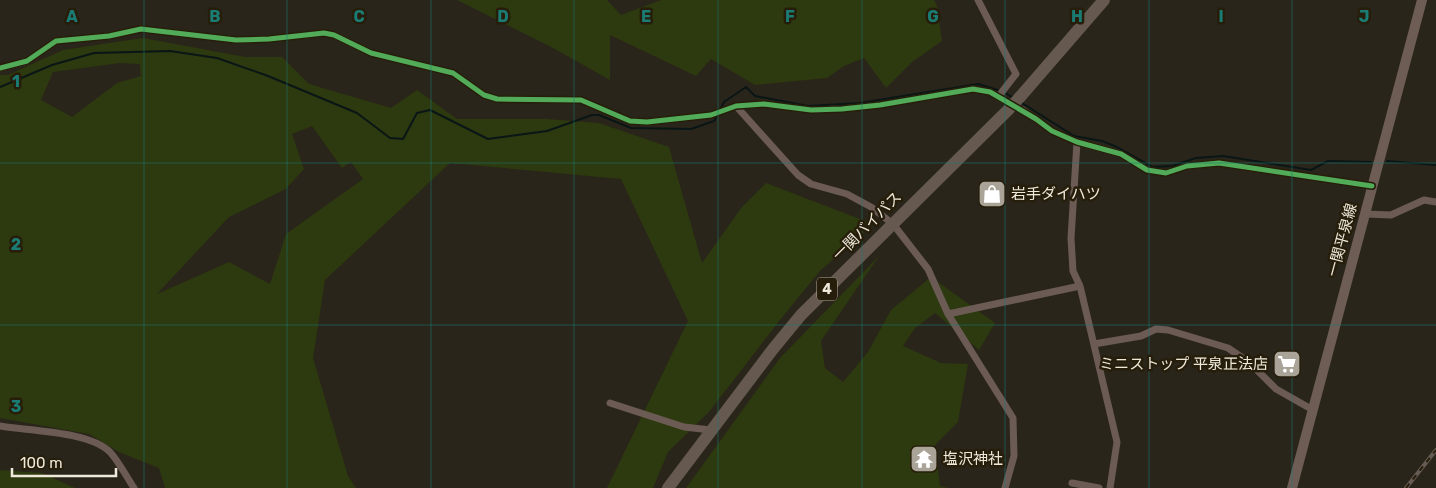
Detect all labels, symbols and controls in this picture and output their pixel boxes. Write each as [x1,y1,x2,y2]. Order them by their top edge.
text: A [66,7,78,26]
text: B [209,7,221,26]
text: C [353,7,365,26]
text: D [497,7,509,26]
text: E [641,7,651,26]
text: F [785,7,795,26]
text: G [927,7,939,26]
text: H [1071,7,1083,26]
text: I [1218,7,1224,26]
text: J [1359,7,1369,26]
text: 1 [12,72,20,91]
shop icon: 岩手ダイハツ [977,179,1007,209]
place label: 岩手ダイハツ [1011,185,1101,203]
street label: 一関バイパス [829,188,905,264]
street label: 一関平泉線 [1324,201,1360,279]
text: 2 [11,235,21,254]
road number: 4 [817,278,837,300]
supermarket icon: ミニストップ 平泉正法店 [1272,349,1302,379]
place label: ミニストップ 平泉正法店 [1099,355,1268,373]
text: 3 [11,397,21,416]
temple icon: 塩沢神社 [909,444,939,474]
scale bar [12,446,116,478]
place label: 塩沢神社 [943,450,1003,468]
text: 100 m [20,454,62,472]

